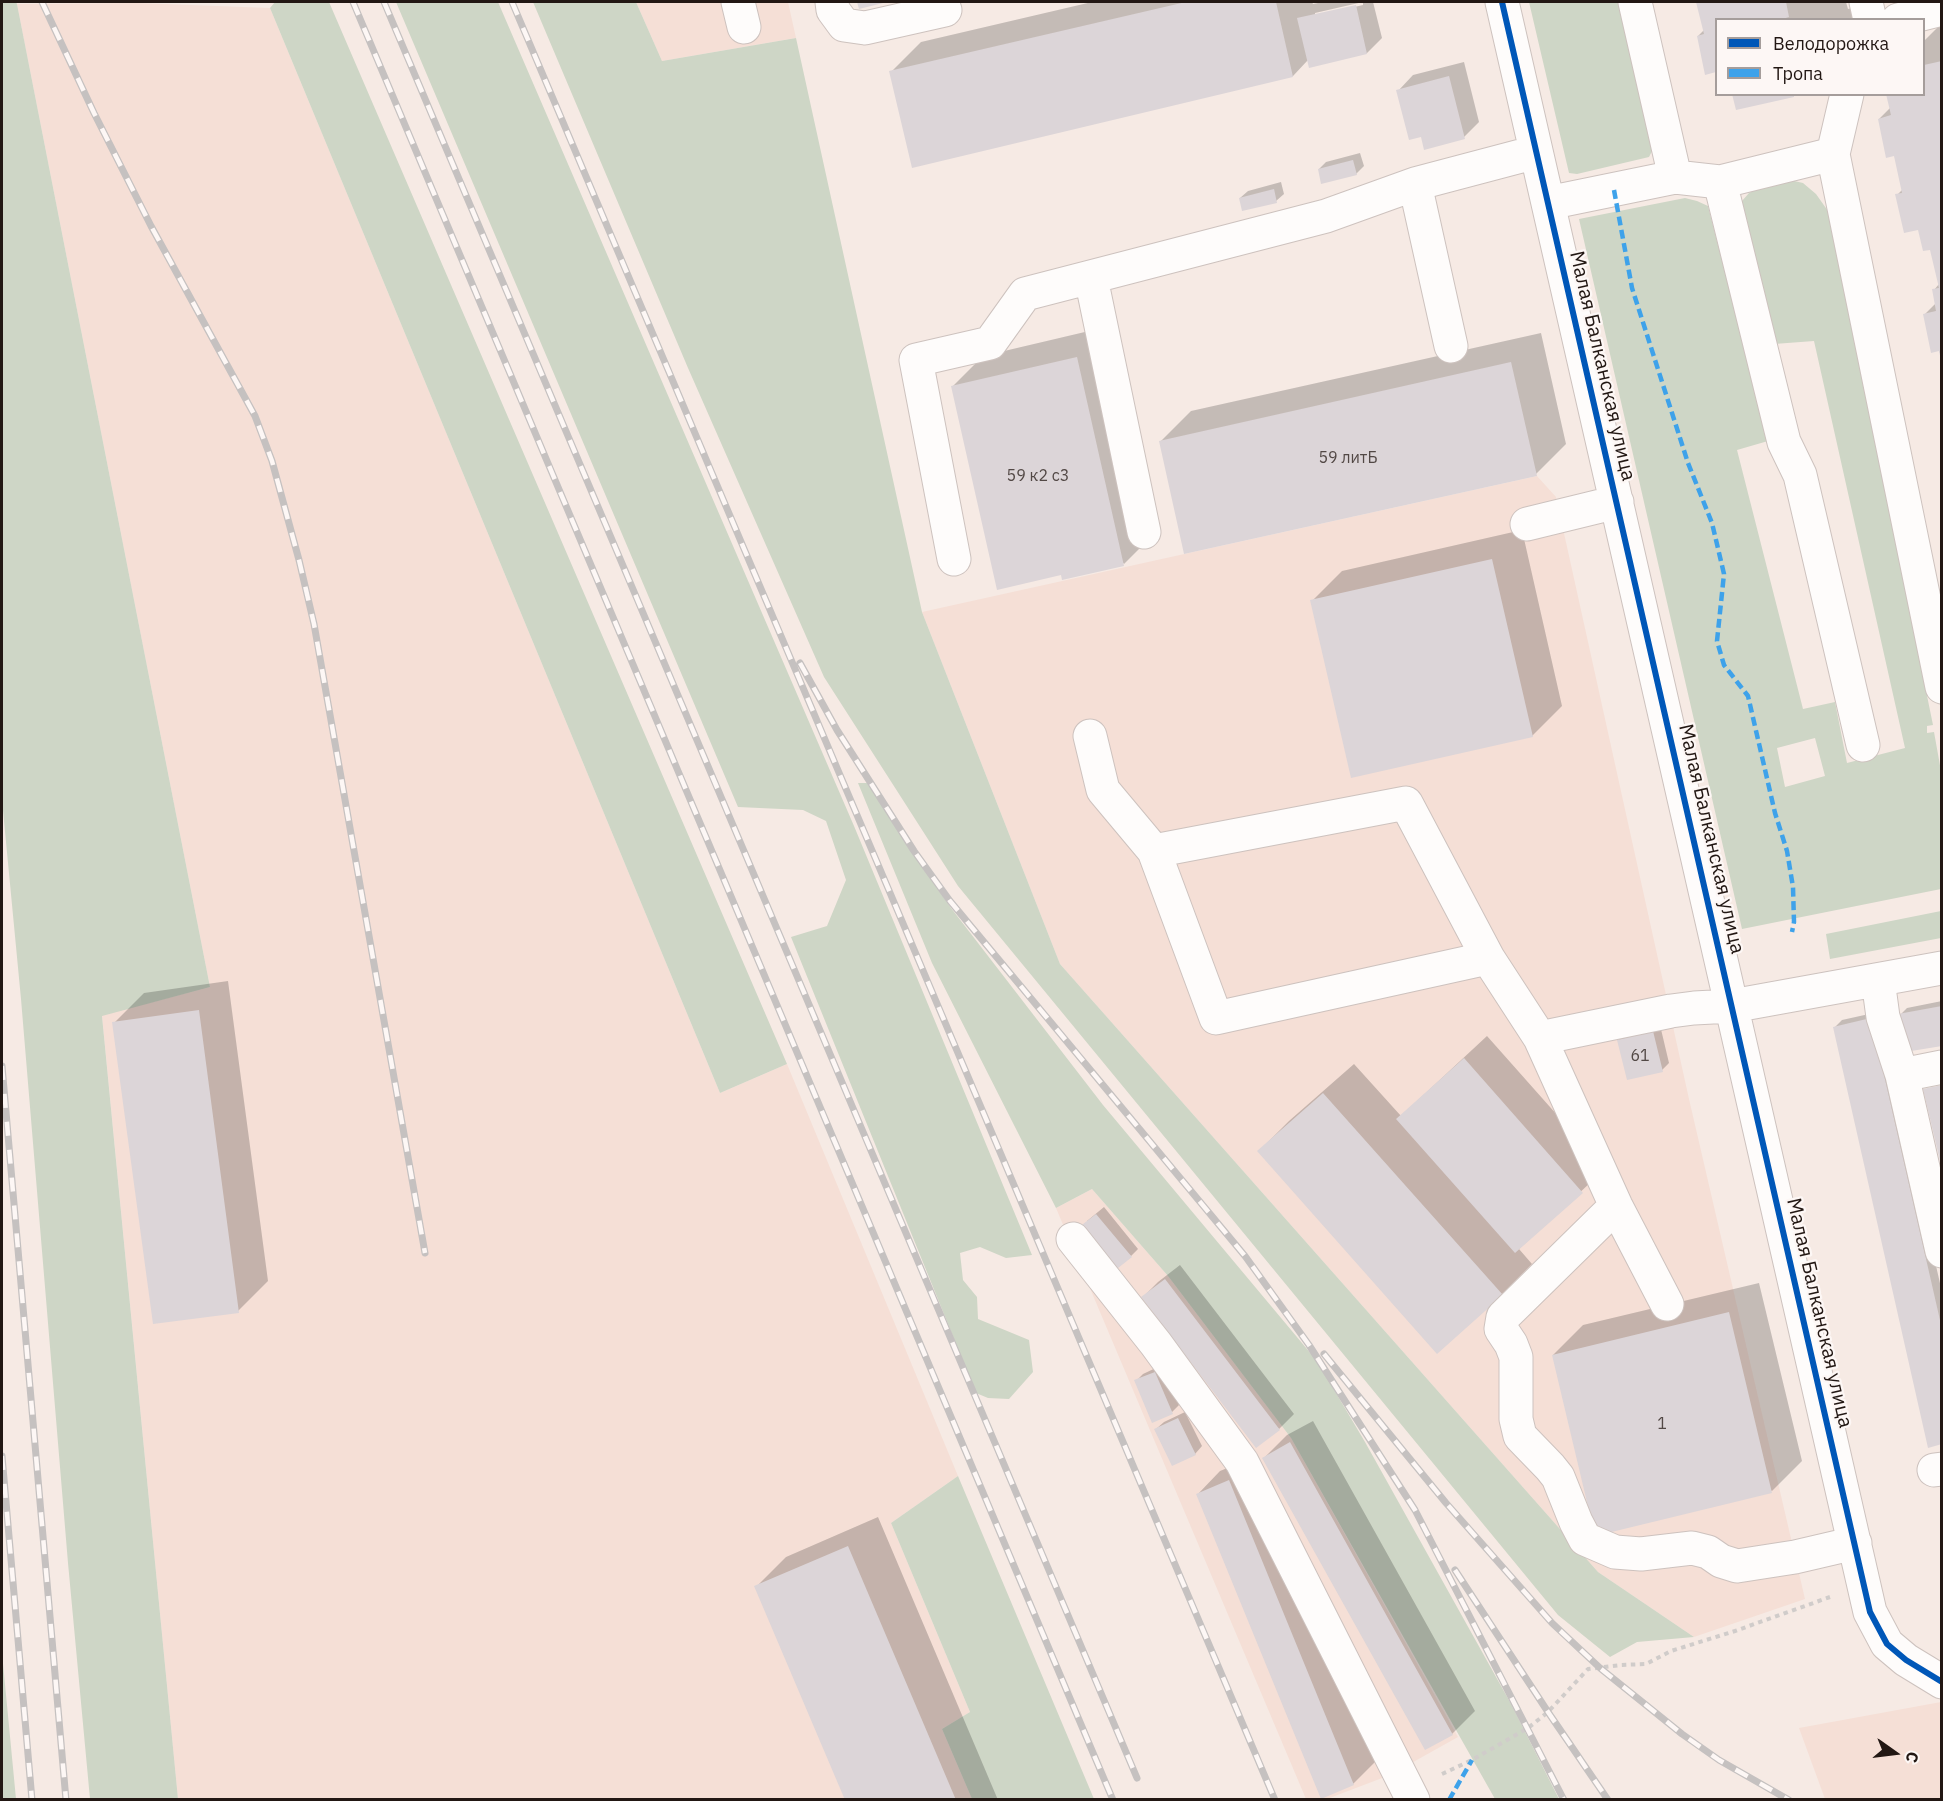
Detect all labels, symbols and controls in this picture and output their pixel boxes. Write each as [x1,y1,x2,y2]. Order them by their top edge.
legend [1715,18,1925,96]
text: Велодорожка [1773,32,1889,55]
text: Тропа [1773,62,1823,85]
street label: Малая Балканская улица [1564,249,1640,483]
house number: 59 литБ [1318,448,1378,468]
house number: 59 к2 с3 [1007,466,1069,486]
street label: Малая Балканская улица [1673,722,1749,956]
house number: 61 [1630,1046,1650,1066]
street label: Малая Балканская улица [1781,1196,1857,1430]
house number: 1 [1657,1414,1667,1434]
north arrow [1865,1723,1925,1783]
text: С [1902,1750,1923,1765]

